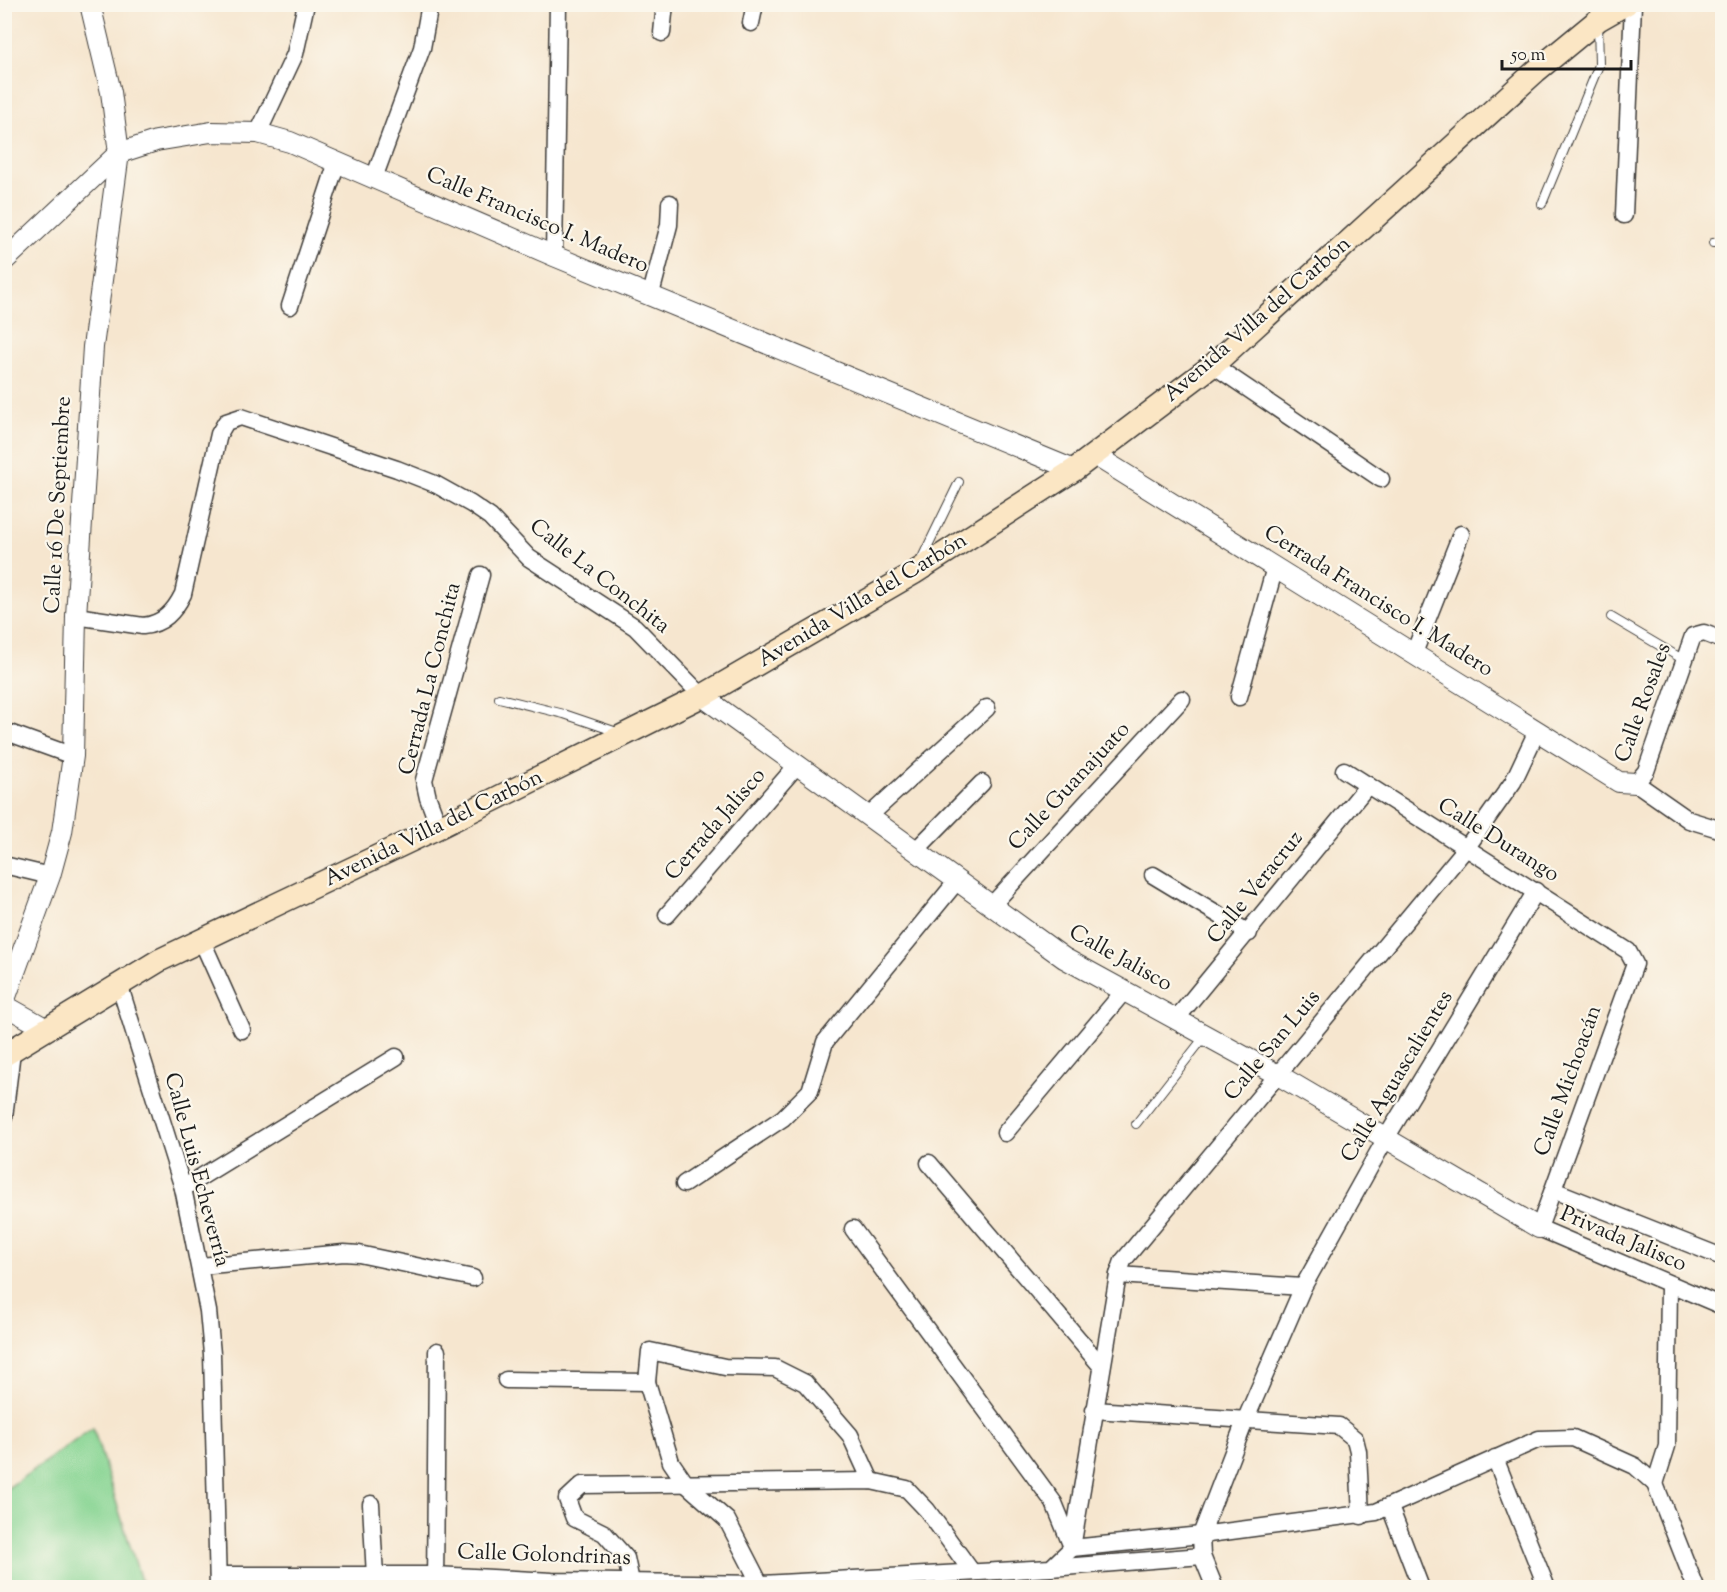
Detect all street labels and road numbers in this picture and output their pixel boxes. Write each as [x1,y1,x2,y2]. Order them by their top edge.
street label: Calle Francisco I. Madero [421,160,653,282]
street label: Avenida Villa del Carbón [1157,229,1359,411]
street label: Calle 16 De Septiembre [37,395,81,615]
street label: Calle La Conchita [522,512,676,642]
street label: Cerrada Francisco I. Madero [1257,518,1499,686]
street label: Avenida Villa del Carbón [752,526,974,676]
street label: Cerrada La Conchita [392,579,470,779]
street label: Calle Rosales [1608,639,1680,767]
street label: Calle Guanajuato [1002,715,1138,859]
street label: Cerrada Jalisco [658,761,774,889]
street label: Avenida Villa del Carbón [319,762,549,896]
street label: Calle Durango [1431,791,1565,891]
street label: Calle Veracruz [1200,824,1312,952]
street label: Calle Jalisco [1062,917,1178,1001]
street label: Calle San Luis [1217,983,1329,1109]
street label: Calle Aguascalientes [1334,985,1462,1169]
street label: Calle Michoacán [1527,1001,1611,1161]
street label: Calle Luis Echeverría [155,1069,237,1271]
street label: Privada Jalisco [1555,1199,1691,1281]
street label: Calle Golondrinas [457,1537,631,1575]

